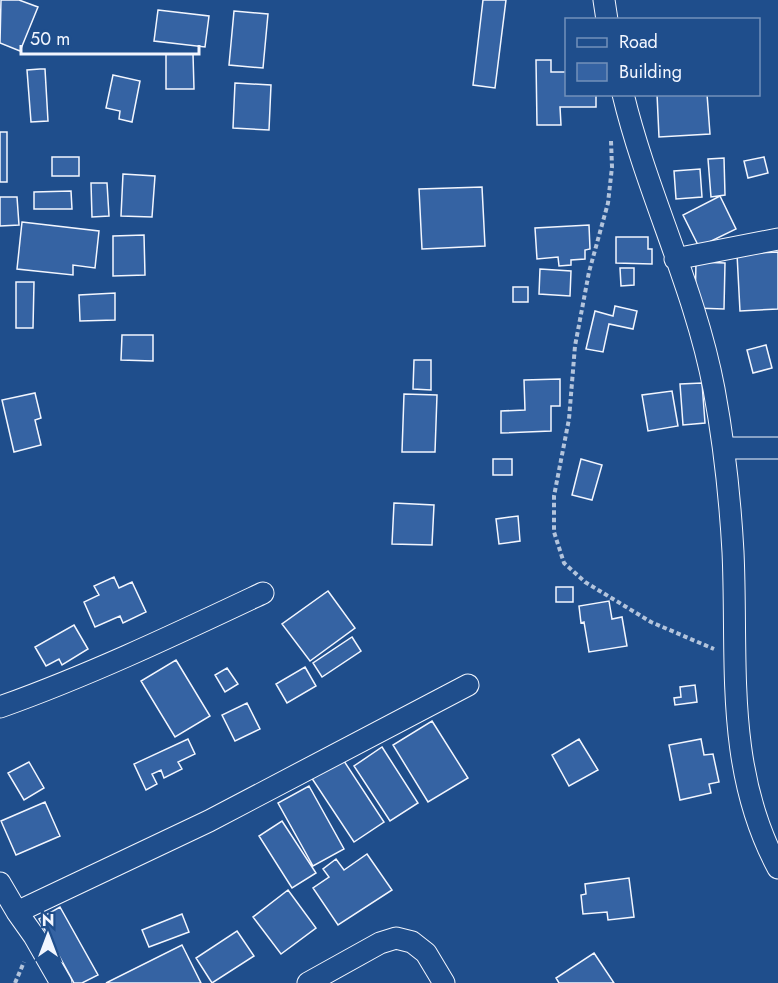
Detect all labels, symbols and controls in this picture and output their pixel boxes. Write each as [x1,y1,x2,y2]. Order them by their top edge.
scale bar [21,18,200,56]
legend [565,18,760,96]
text: 50 m [30,26,70,52]
text: Road [619,29,658,55]
text: Building [619,59,682,85]
north arrow [18,905,78,965]
text: N [42,909,54,932]

